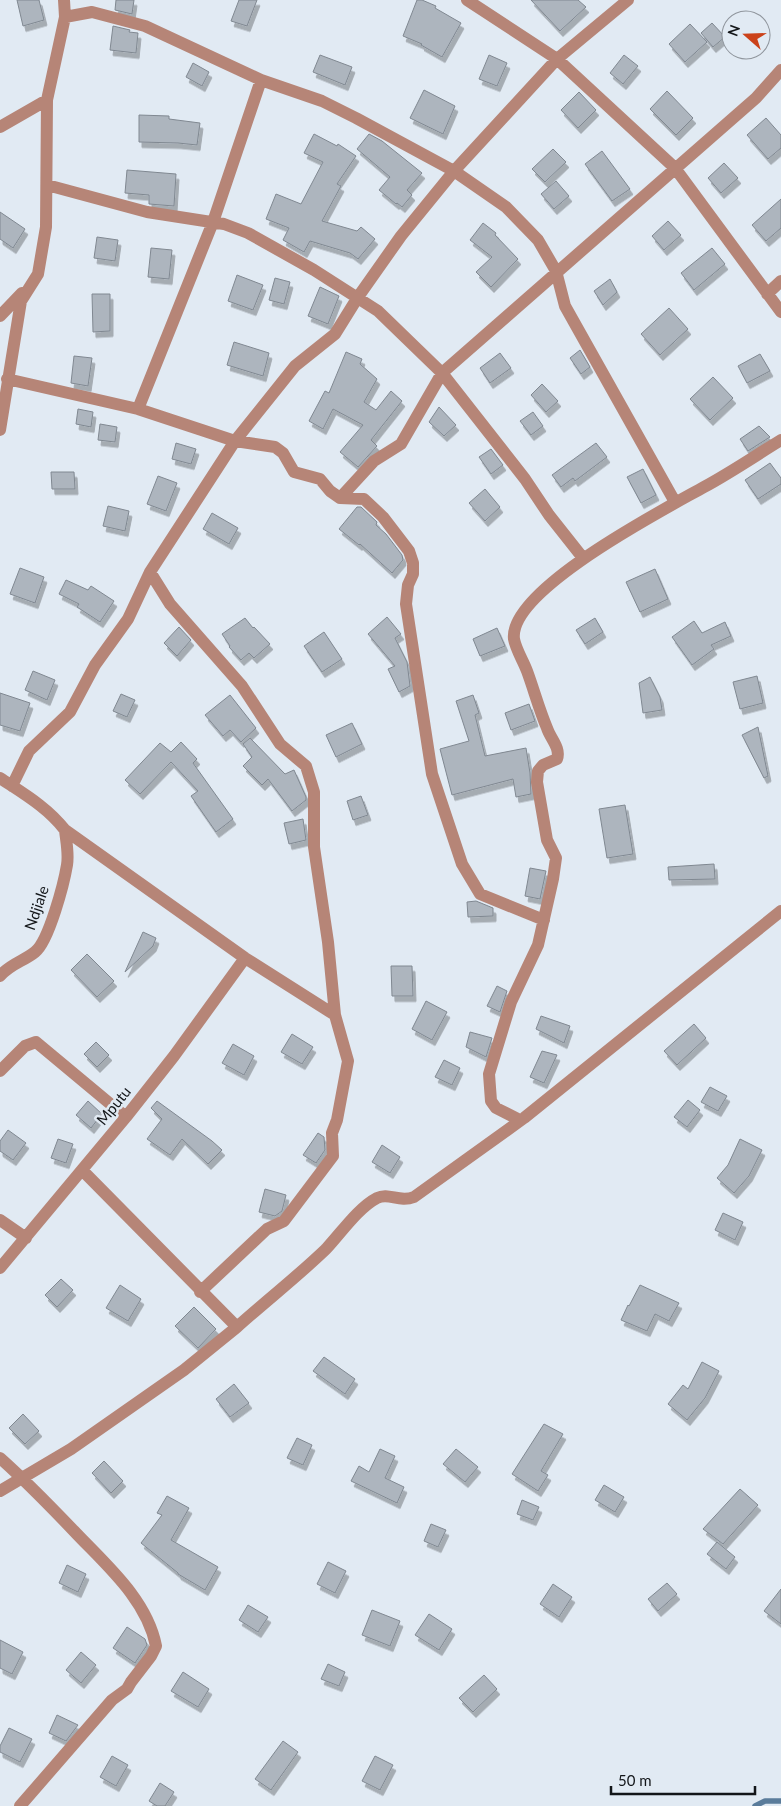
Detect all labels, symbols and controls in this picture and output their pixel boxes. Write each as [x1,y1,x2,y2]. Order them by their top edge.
north arrow [721,10,771,60]
text: N [723,22,743,38]
street label: Ndjiale [20,883,52,932]
street label: Mputu [92,1082,134,1128]
scale bar [611,1764,755,1796]
text: 50 m [618,1771,652,1789]

